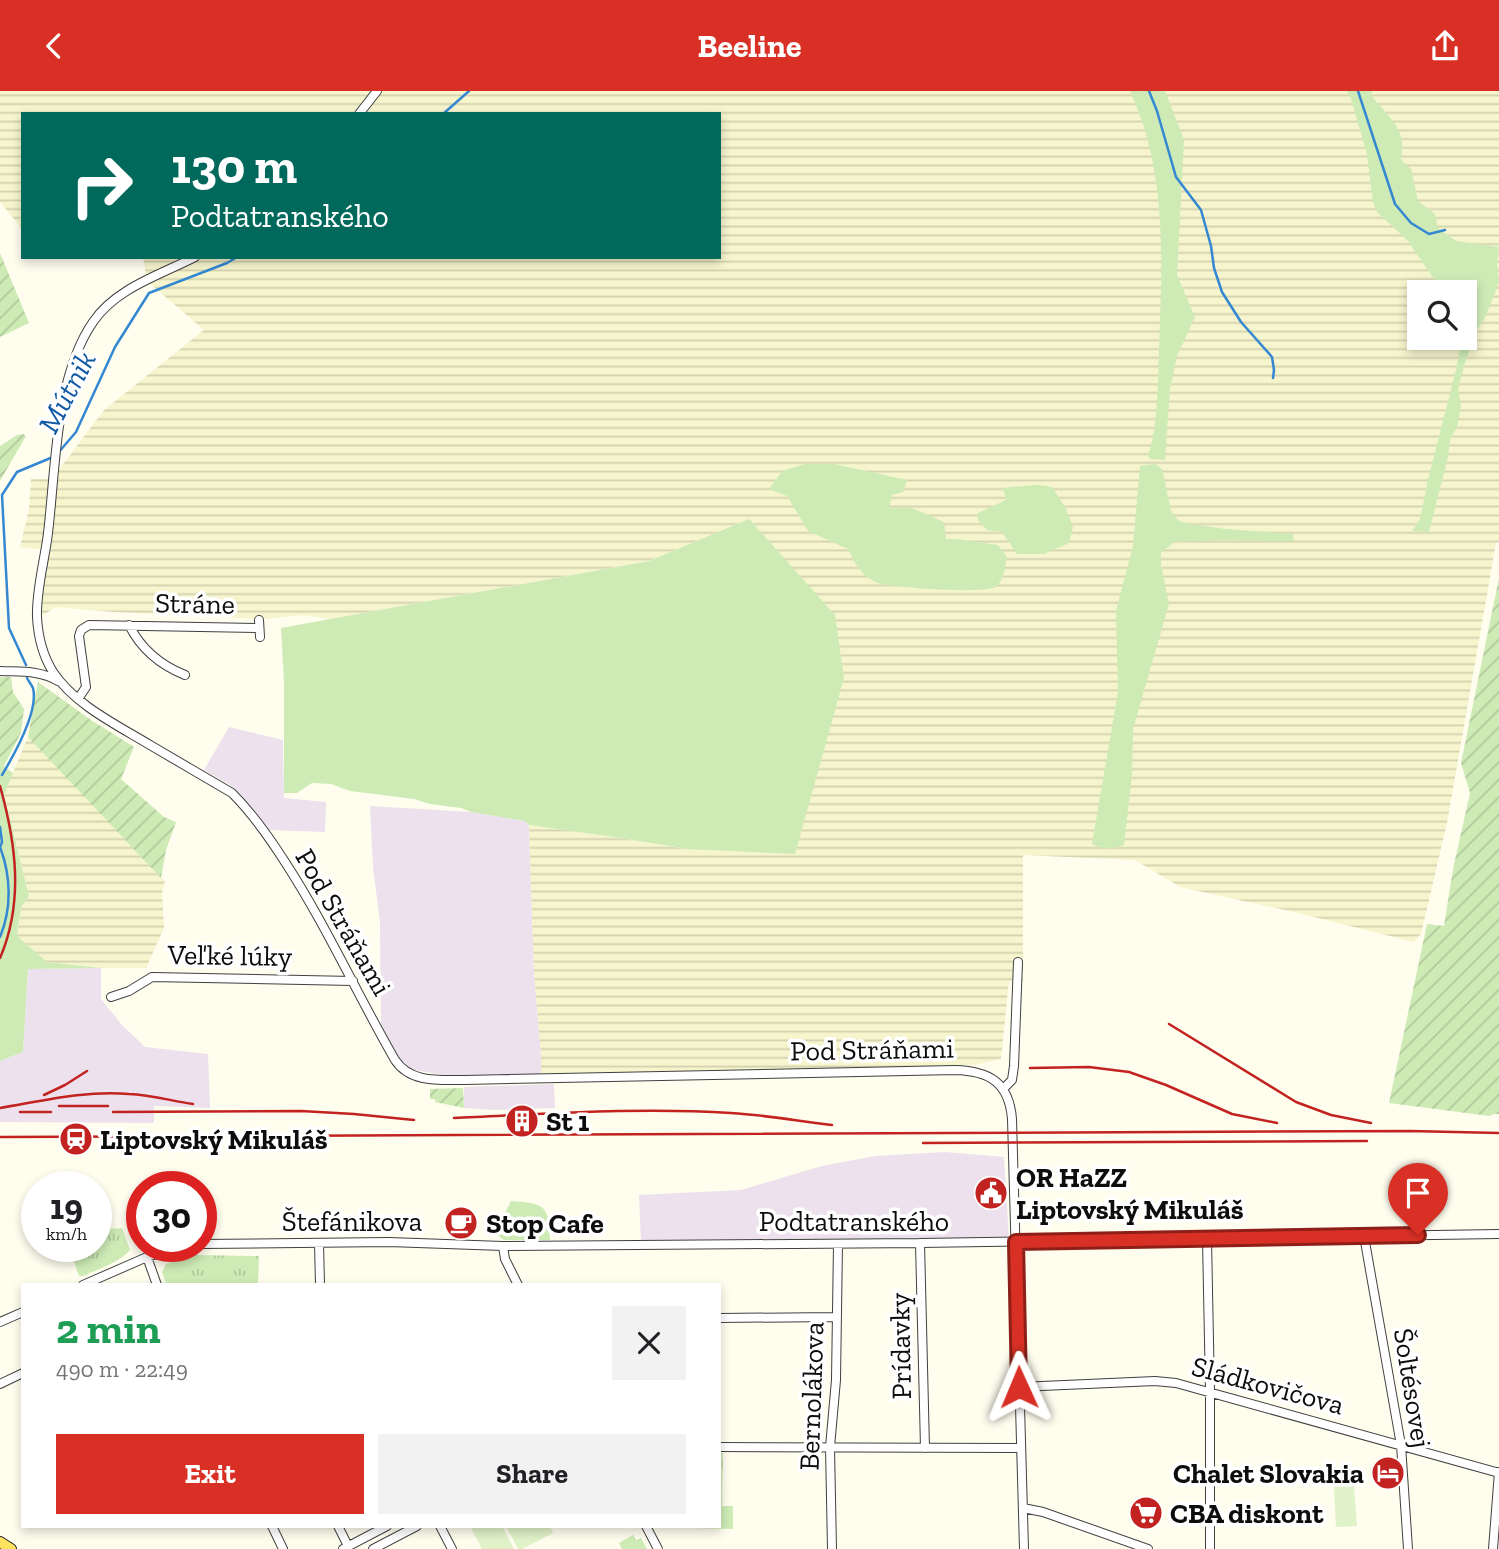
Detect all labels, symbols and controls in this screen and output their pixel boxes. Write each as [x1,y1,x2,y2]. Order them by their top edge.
icon: back [35,27,73,65]
text: Beeline [698,27,801,65]
icon: share [1426,27,1464,65]
text: 130 m [171,137,297,196]
icon: right [56,140,147,231]
text: Podtatranského [171,197,389,235]
map controls [1407,280,1477,350]
button: search [1407,280,1477,350]
water label: Mútnik [30,345,104,439]
street label: Stráne [155,586,235,621]
street label: Pod Stráňami [288,843,399,1002]
street label: Veľké lúky [166,938,293,973]
street label: Pod Stráňami [790,1032,954,1067]
building icon: St 1 [503,1102,541,1140]
place label: St 1 [546,1105,589,1138]
station icon: Liptovský Mikuláš [57,1120,95,1158]
place label: Liptovský Mikuláš [100,1123,328,1156]
place label: OR HaZZ Liptovský Mikuláš [1016,1161,1244,1226]
pin [1388,1163,1448,1235]
speed limit sign: 30 [126,1171,217,1262]
public building icon: OR HaZZ Liptovský Mikuláš [972,1174,1010,1212]
icon: arrive [1399,1174,1437,1212]
text: 19 [50,1186,83,1228]
cafe icon: Stop Cafe [442,1204,480,1242]
street label: Štefánikova [282,1205,423,1238]
street label: Podtatranského [759,1205,949,1238]
place label: Stop Cafe [486,1207,604,1240]
text: km/h [46,1223,87,1245]
street label: Prídavky [883,1292,918,1400]
text: 2 min [56,1303,161,1354]
button: close [612,1306,686,1380]
street label: Bernolákova [792,1321,831,1471]
street label: Šoltésovej [1387,1326,1438,1450]
street label: Sládkovičova [1188,1349,1348,1422]
position arrow [982,1350,1056,1424]
text: 490 m · 22:49 [56,1355,188,1383]
button: Exit [56,1434,364,1514]
button: Share [378,1434,686,1514]
hotel icon: Chalet Slovakia [1369,1454,1407,1492]
place label: Chalet Slovakia [1173,1457,1364,1490]
supermarket icon: CBA diskont [1127,1494,1165,1532]
place label: CBA diskont [1170,1497,1324,1530]

